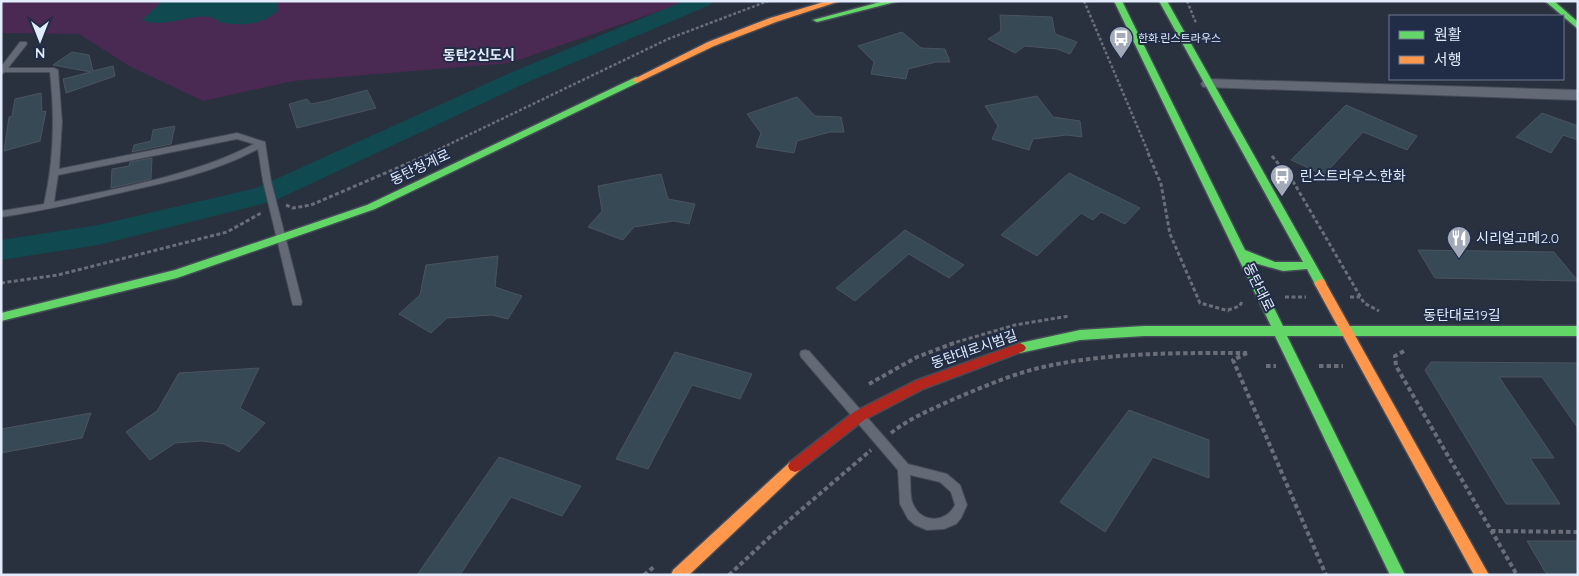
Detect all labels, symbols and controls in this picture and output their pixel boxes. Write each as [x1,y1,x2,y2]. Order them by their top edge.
north arrow [15,15,65,65]
legend [1389,15,1564,80]
bus stop icon: 한화.린스트라우스 [1108,25,1134,59]
text: 원활 [1434,25,1462,44]
place label: 한화.린스트라우스 [1138,31,1221,45]
text: N [35,44,45,62]
district label: 동탄2신도시 [443,46,515,64]
text: 서행 [1434,50,1462,69]
street label: 동탄청계로 [387,145,453,189]
bus stop icon: 린스트라우스.한화 [1269,163,1295,197]
place label: 린스트라우스.한화 [1300,167,1406,185]
restaurant icon: 시리얼고메2.0 [1446,225,1472,259]
place label: 시리얼고메2.0 [1476,229,1559,247]
street label: 동탄대로 [1240,260,1278,314]
street label: 동탄대로19길 [1423,306,1501,324]
street label: 동탄대로시범길 [928,326,1020,372]

